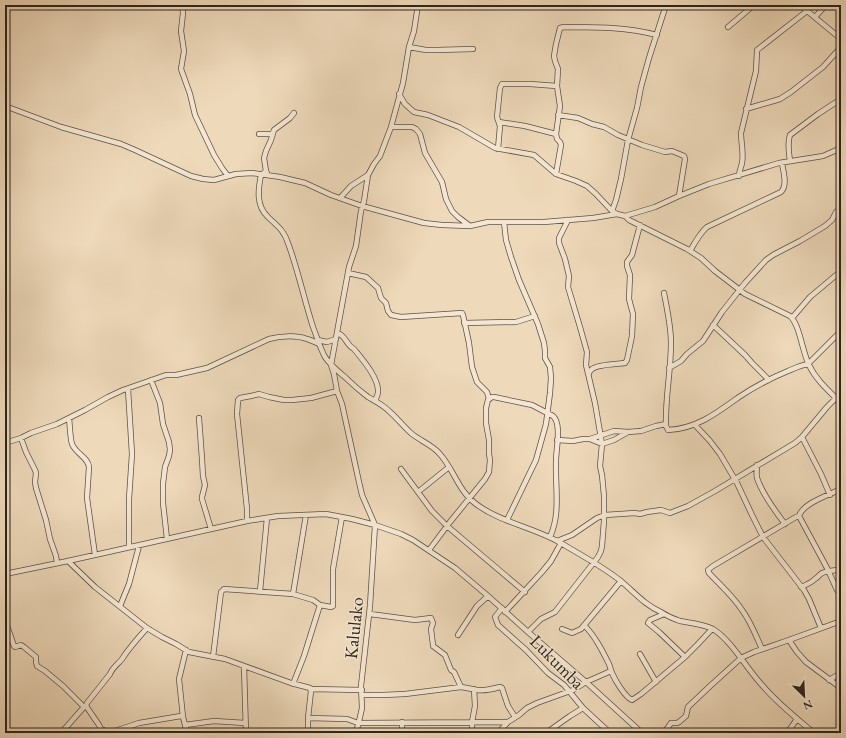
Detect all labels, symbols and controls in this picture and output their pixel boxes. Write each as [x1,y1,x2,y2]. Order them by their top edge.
street label: Kalulako [339,596,368,660]
street label: Lukumba [525,629,590,694]
north arrow [784,676,824,716]
text: N [801,697,815,713]

